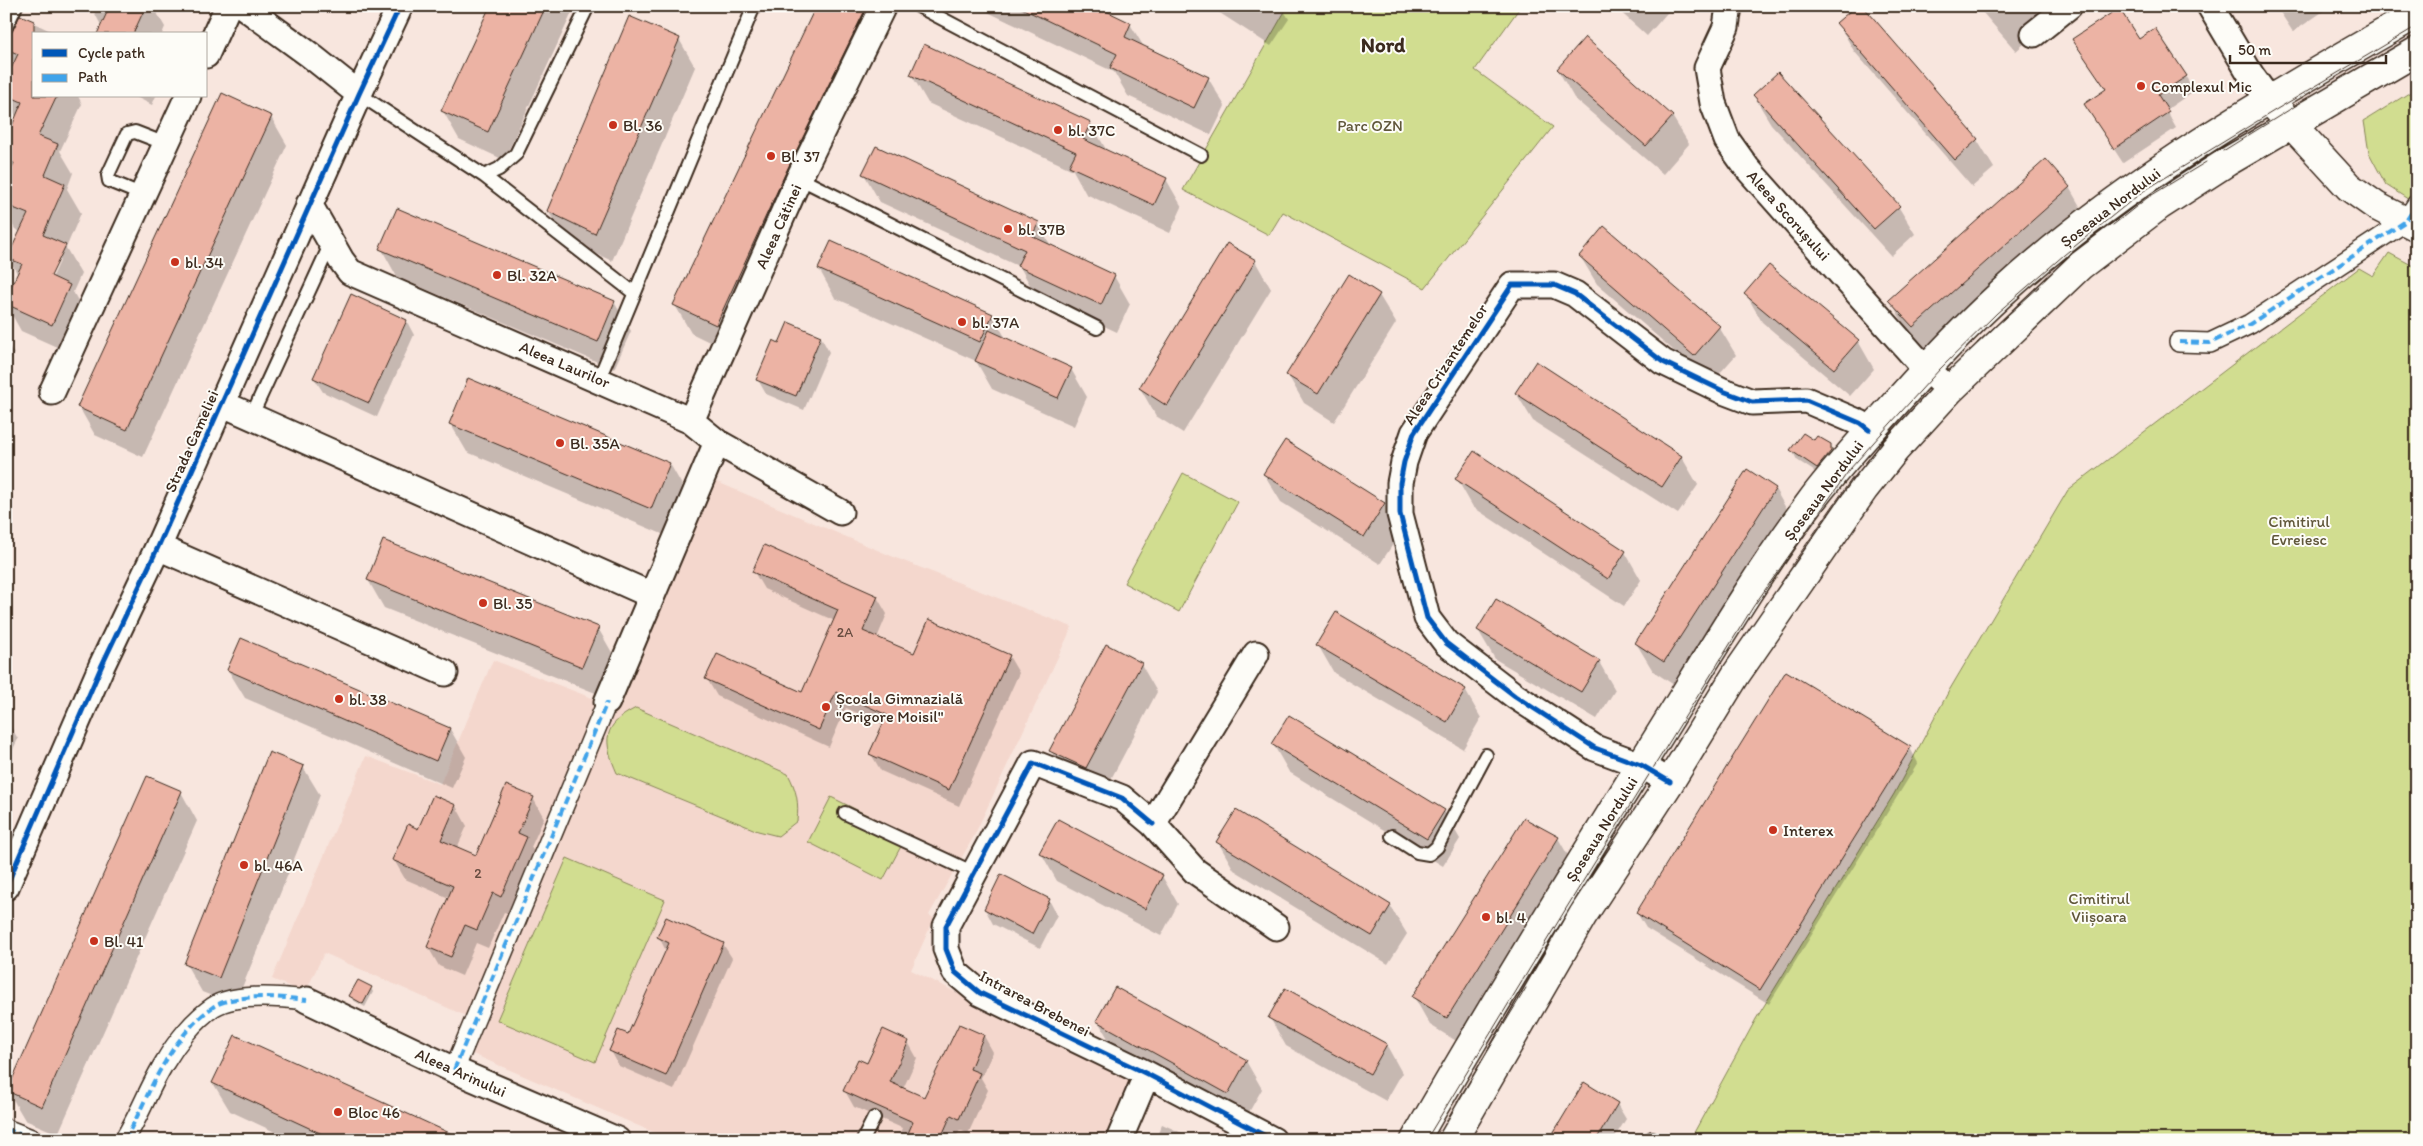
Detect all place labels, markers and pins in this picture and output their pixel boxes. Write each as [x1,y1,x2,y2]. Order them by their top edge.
place label: Complexul Mic [2151,77,2252,96]
marker: Complexul Mic [2135,80,2147,92]
place label: Bl. 36 [623,116,663,135]
marker: Bl. 36 [607,119,619,131]
place label: bl. 37C [1068,121,1115,140]
marker: bl. 37C [1052,124,1064,136]
place label: Bl. 37 [781,147,820,166]
marker: Bl. 37 [765,150,777,162]
place label: bl. 37B [1018,220,1065,239]
marker: bl. 37B [1002,223,1014,235]
place label: bl. 34 [185,253,224,272]
marker: bl. 34 [169,256,181,268]
place label: Bl. 32A [507,266,557,285]
marker: Bl. 32A [491,269,503,281]
place label: bl. 37A [972,313,1019,332]
marker: bl. 37A [956,316,968,328]
place label: Bl. 35A [570,434,620,453]
marker: Bl. 35A [554,437,566,449]
place label: Bl. 35 [493,594,533,613]
marker: Bl. 35 [477,597,489,609]
place label: Școala Gimnazială "Grigore Moisil" [836,689,964,726]
place label: bl. 38 [349,690,387,709]
marker: bl. 38 [333,693,345,705]
marker: Școala Gimnazială "Grigore Moisil" [820,701,832,713]
place label: Interex [1783,821,1834,840]
marker: Interex [1767,824,1779,836]
place label: bl. 46A [254,856,303,875]
marker: bl. 46A [238,859,250,871]
place label: bl. 4 [1496,908,1526,927]
marker: bl. 4 [1480,911,1492,923]
place label: Bl. 41 [104,932,144,951]
marker: Bl. 41 [88,935,100,947]
place label: Bloc 46 [348,1103,400,1122]
marker: Bloc 46 [332,1106,344,1118]

